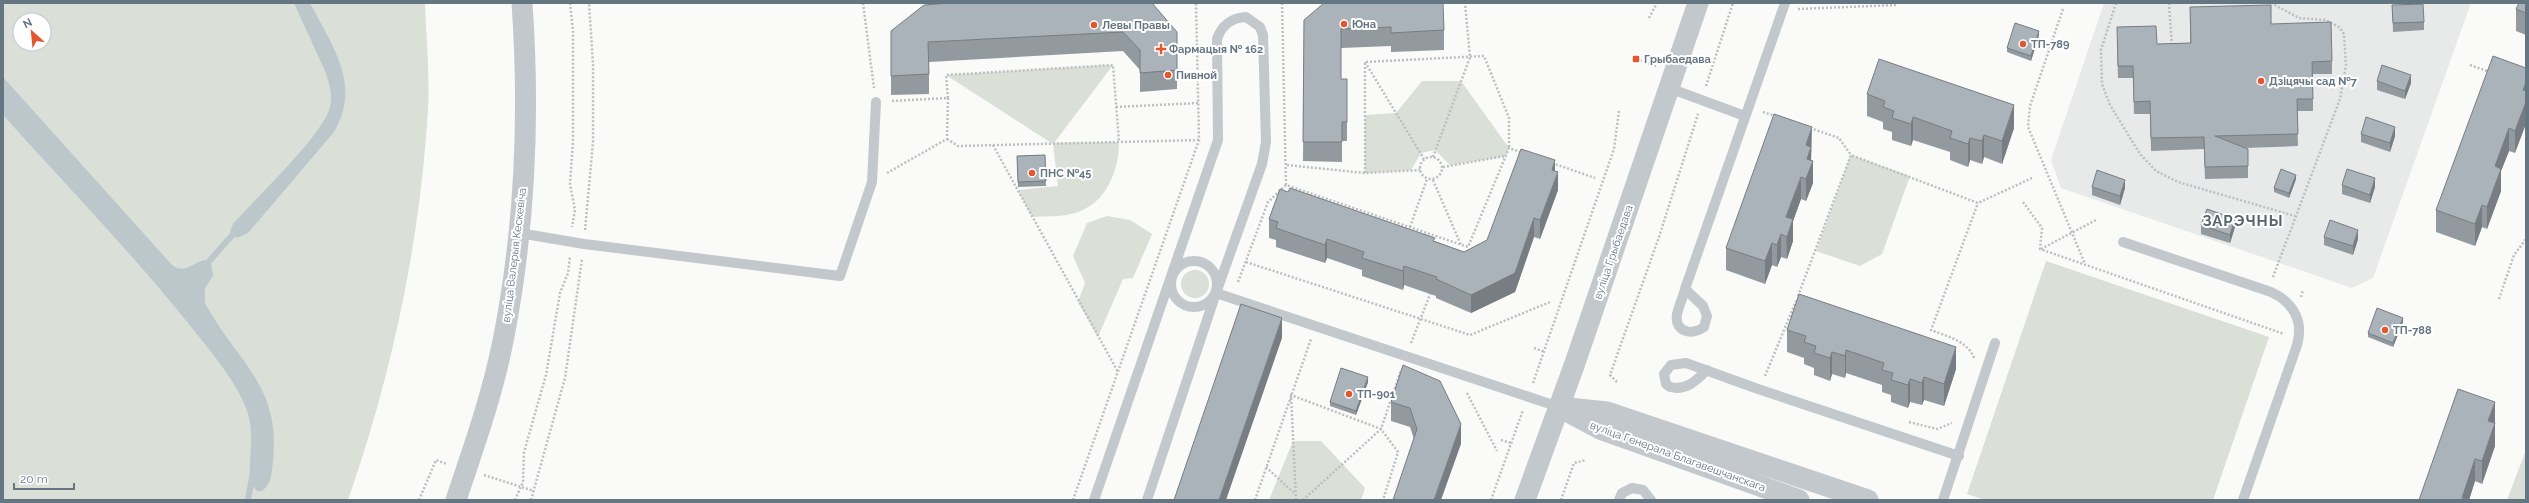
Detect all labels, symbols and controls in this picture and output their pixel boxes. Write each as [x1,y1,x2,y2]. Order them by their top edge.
north arrow [12,12,52,52]
text: N [21,16,34,31]
place label: Юна [1352,18,1376,31]
place label: Левы Правы [1102,19,1170,32]
marker: Юна [1339,19,1349,29]
marker: Левы Правы [1089,20,1099,30]
place label: ТП-789 [2031,38,2070,51]
marker: ТП-789 [2018,39,2028,49]
place label: Фармацыя № 162 [1169,43,1263,56]
marker: Фармацыя № 162 [1156,44,1166,54]
place label: Грыбаедава [1644,53,1711,66]
marker: Грыбаедава [1631,54,1641,64]
place label: Пивной [1176,69,1217,82]
marker: Пивной [1163,70,1173,80]
place label: Дзіцячы сад №7 [2269,75,2358,88]
marker: Дзіцячы сад №7 [2256,76,2266,86]
place label: ПНС №45 [1040,167,1091,180]
marker: ПНС №45 [1027,168,1037,178]
street label: вуліца Валерыя Кескевіча [500,187,529,323]
street label: вуліца Грыбаедава [1591,203,1636,301]
district label: ЗАРЭЧНЫ [2202,212,2284,230]
place label: ТП-788 [2393,324,2432,337]
marker: ТП-788 [2380,325,2390,335]
place label: ТП-901 [1357,388,1396,401]
marker: ТП-901 [1344,389,1354,399]
street label: вуліца Генерала Благавешчанскага [1588,419,1767,494]
scale bar [14,465,74,491]
text: 20 m [20,472,48,486]

